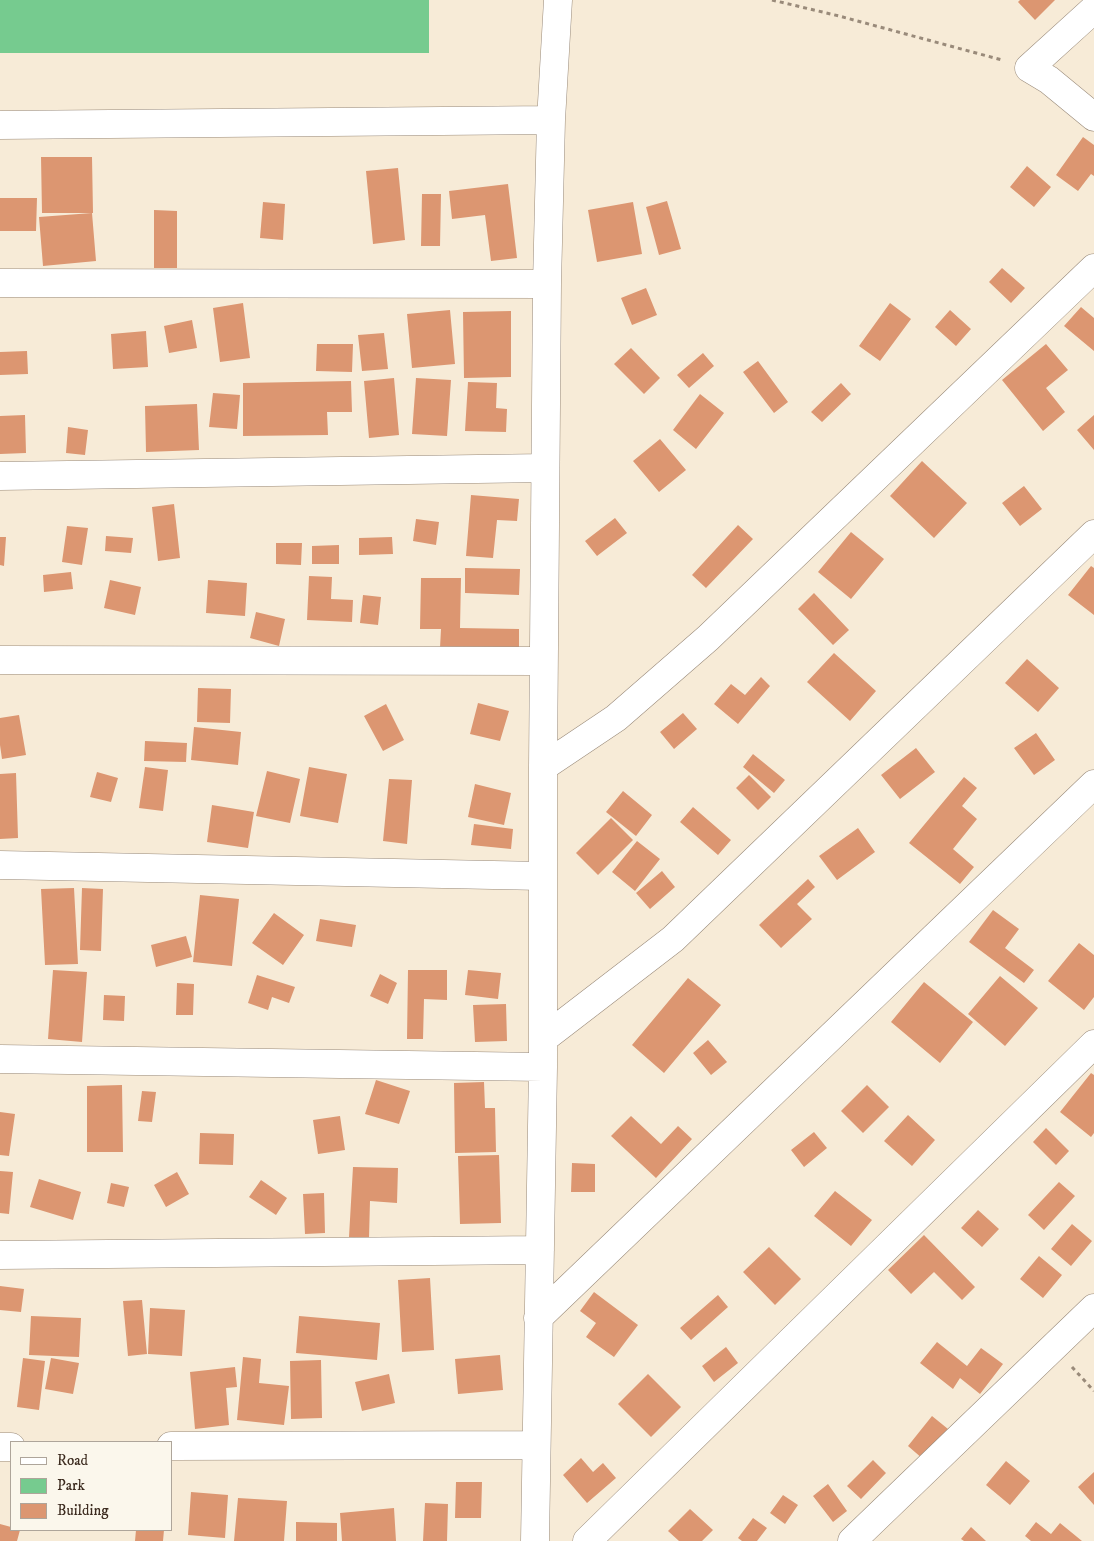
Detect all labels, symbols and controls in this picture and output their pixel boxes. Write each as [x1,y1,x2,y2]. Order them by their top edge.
legend [10,1441,172,1531]
text: Road [57,1451,88,1470]
text: Park [57,1476,85,1495]
text: Building [57,1501,109,1520]

